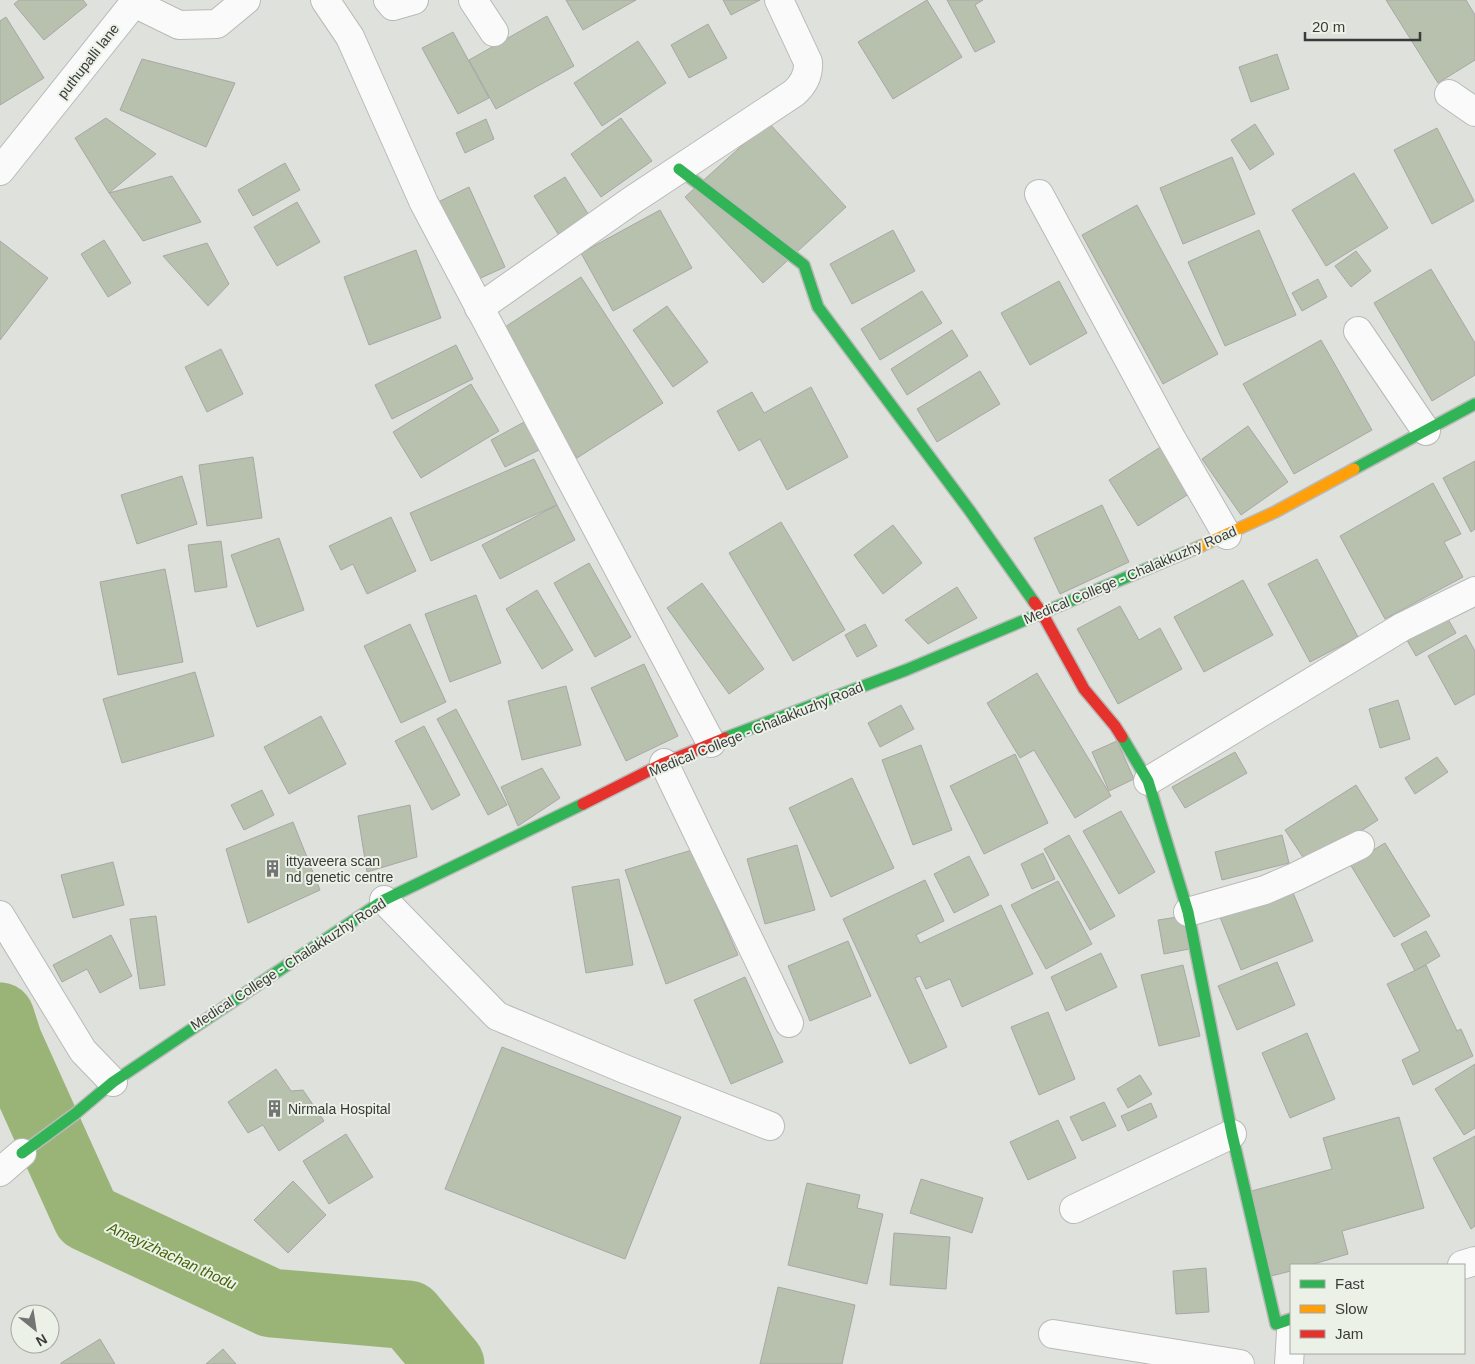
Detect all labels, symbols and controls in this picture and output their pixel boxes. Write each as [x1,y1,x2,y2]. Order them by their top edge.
scale bar [1305,10,1420,42]
text: 20 m [1312,18,1345,35]
street label: puthupalli lane [54,20,122,102]
street label: Medical College - Chalakkuzhy Road [1021,523,1239,627]
street label: Medical College - Chalakkuzhy Road [647,679,865,779]
place label: ittyaveera scan nd genetic centre [286,853,394,885]
building icon: ittyaveera scan nd genetic centre [262,859,282,879]
street label: Medical College - Chalakkuzhy Road [187,895,389,1033]
building icon: Nirmala Hospital [264,1099,284,1119]
place label: Nirmala Hospital [288,1101,391,1117]
water label: Amayizhachan thodu [104,1218,240,1293]
legend [1290,1264,1465,1354]
text: Fast [1335,1275,1365,1292]
text: Slow [1335,1300,1368,1317]
north arrow [10,1304,60,1354]
text: Jam [1335,1325,1363,1342]
text: N [33,1331,50,1350]

